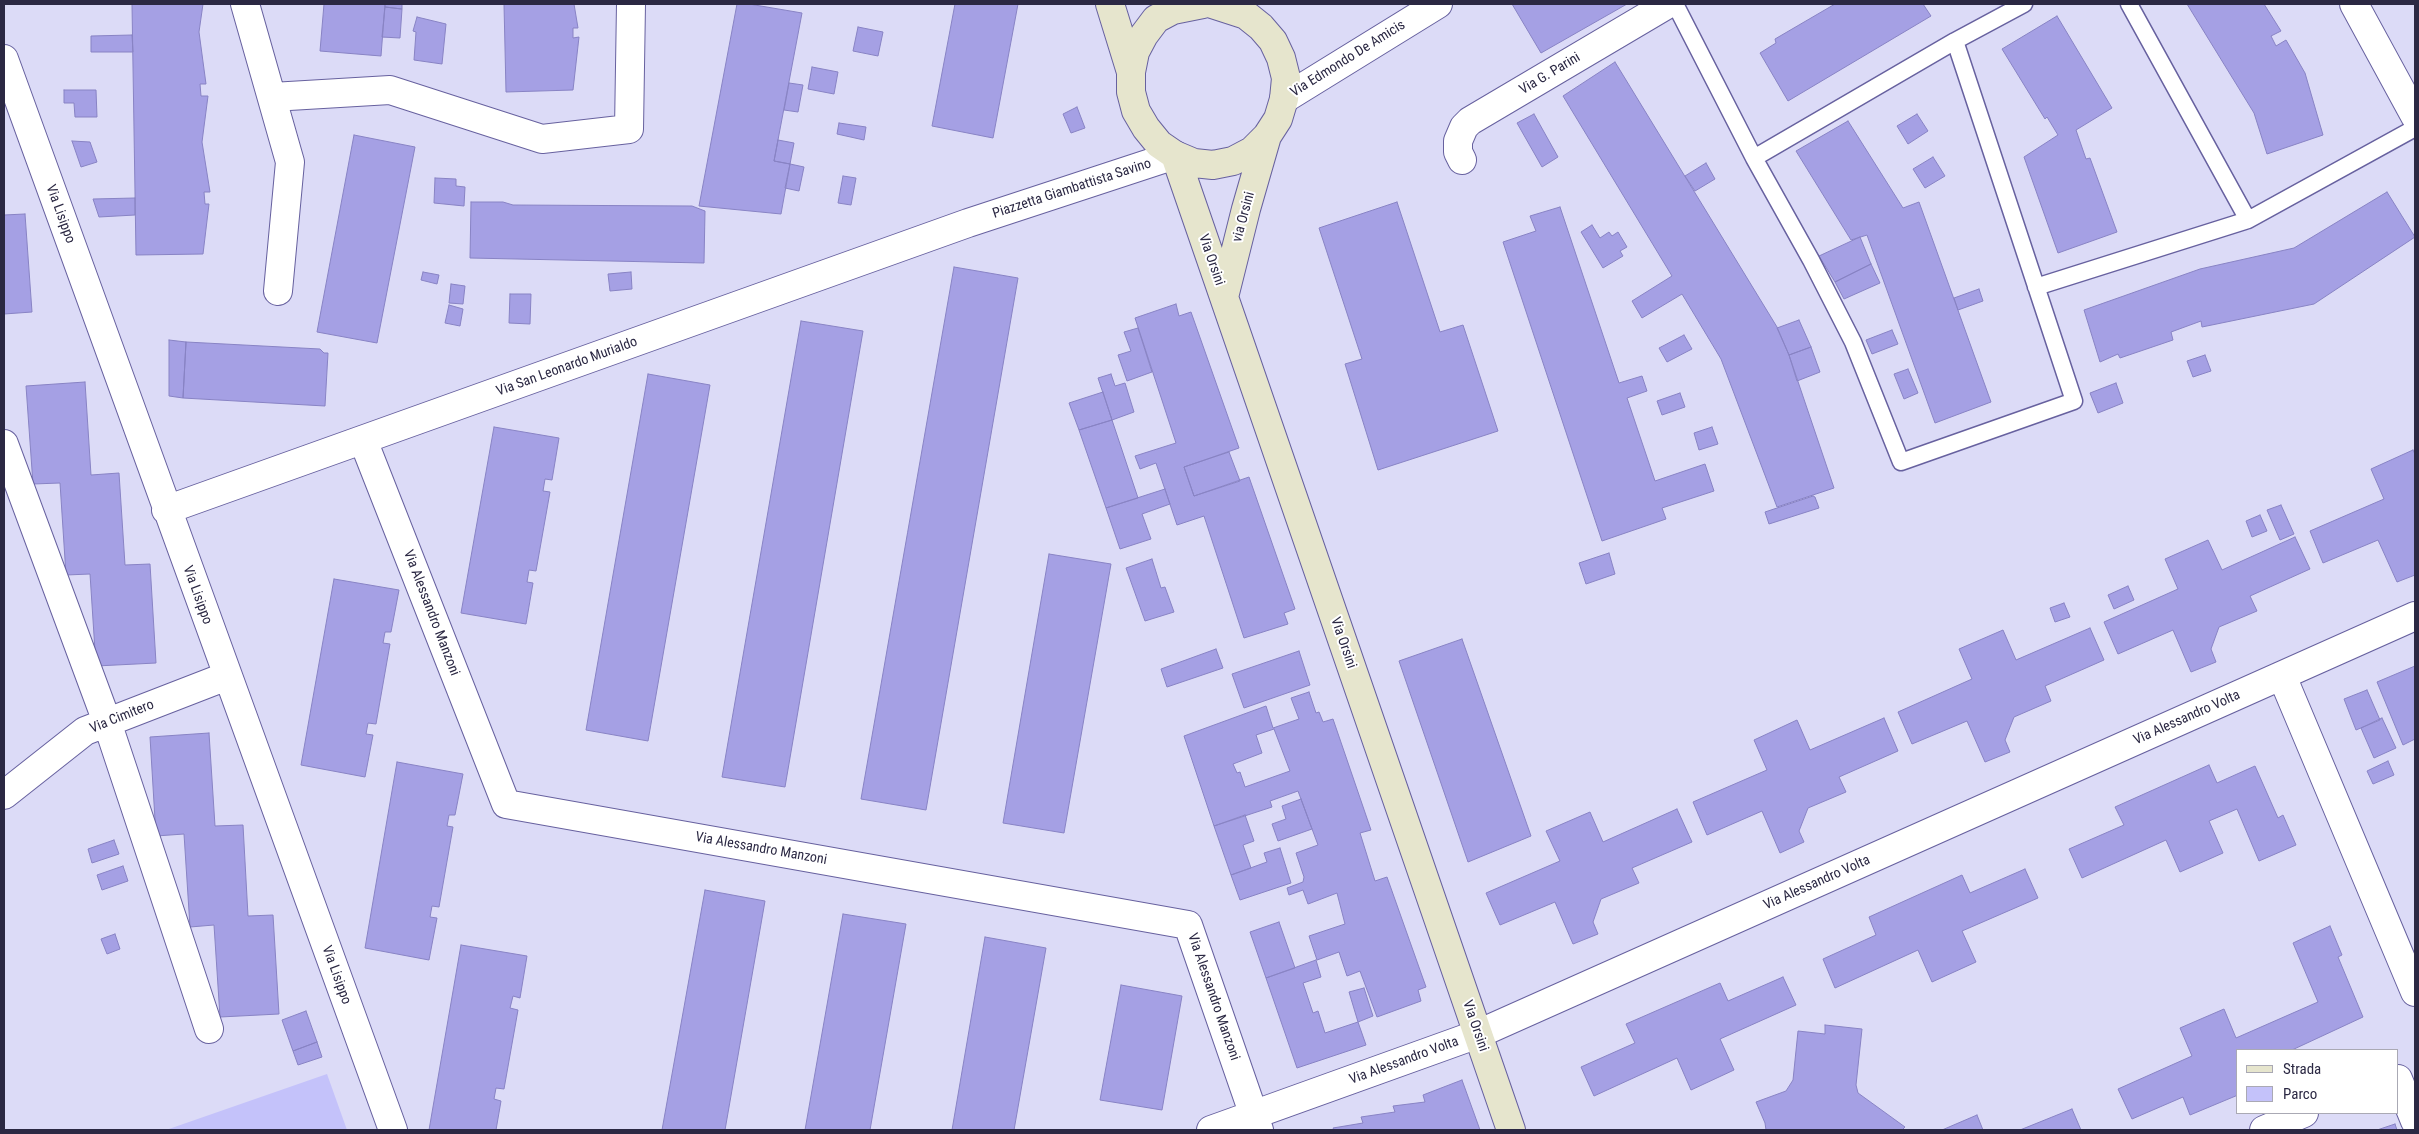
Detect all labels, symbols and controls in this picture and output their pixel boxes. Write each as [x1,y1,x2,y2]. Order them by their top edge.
street label: Via Edmondo De Amicis [1288,17,1408,101]
street label: Via G. Parini [1517,49,1583,99]
street label: Piazzetta Giambattista Savino [991,155,1153,223]
street label: Via Lisippo [42,182,78,246]
street label: via Orsini [1229,190,1259,244]
street label: Via Orsini [1194,232,1228,288]
street label: Via San Leonardo Murialdo [494,334,640,400]
street label: Via Alessandro Manzoni [399,548,463,678]
street label: Via Lisippo [179,563,215,627]
street label: Via Orsini [1326,615,1360,671]
street label: Via Alessandro Volta [2131,687,2243,749]
street label: Via Cimitero [87,697,157,737]
street label: Via Alessandro Manzoni [694,829,828,869]
street label: Via Alessandro Volta [1761,852,1873,914]
street label: Via Alessandro Manzoni [1183,931,1243,1063]
street label: Via Lisippo [318,943,354,1007]
street label: Via Orsini [1458,998,1492,1054]
street label: Via Alessandro Volta [1347,1033,1461,1089]
legend [2236,1049,2399,1114]
text: Strada [2283,1060,2321,1078]
text: Parco [2283,1085,2317,1103]

